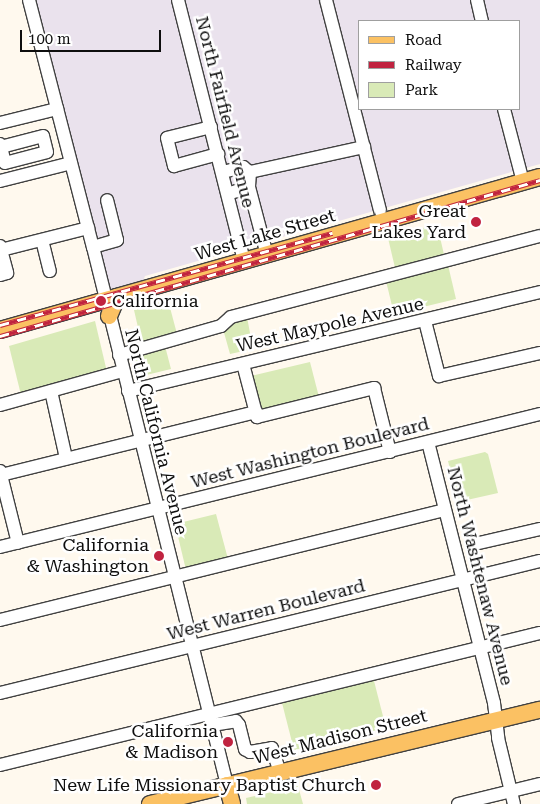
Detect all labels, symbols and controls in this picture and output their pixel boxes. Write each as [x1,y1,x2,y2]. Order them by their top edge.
street label: North Fairfield Avenue [191,14,259,210]
scale bar [22,20,164,52]
legend [358,20,520,110]
text: 100 m [28,30,71,48]
text: Road [405,31,442,49]
text: Railway [405,56,462,74]
text: Park [405,81,438,99]
place label: Great Lakes Yard [372,201,466,243]
street label: West Lake Street [192,205,338,265]
marker: Great Lakes Yard [470,216,482,228]
place label: California [112,290,198,312]
street label: West Maypole Avenue [234,293,426,357]
marker: California [94,294,108,308]
street label: North California Avenue [120,327,192,537]
street label: West Washington Boulevard [189,413,431,493]
street label: North Washtenaw Avenue [442,464,518,688]
place label: California & Washington [27,535,149,578]
marker: California & Washington [153,550,165,562]
street label: West Warren Boulevard [165,575,367,645]
street label: West Madison Street [251,705,429,769]
place label: California & Madison [125,721,218,764]
marker: California & Madison [222,736,234,748]
place label: New Life Missionary Baptist Church [53,774,366,796]
marker: New Life Missionary Baptist Church [370,779,382,791]

